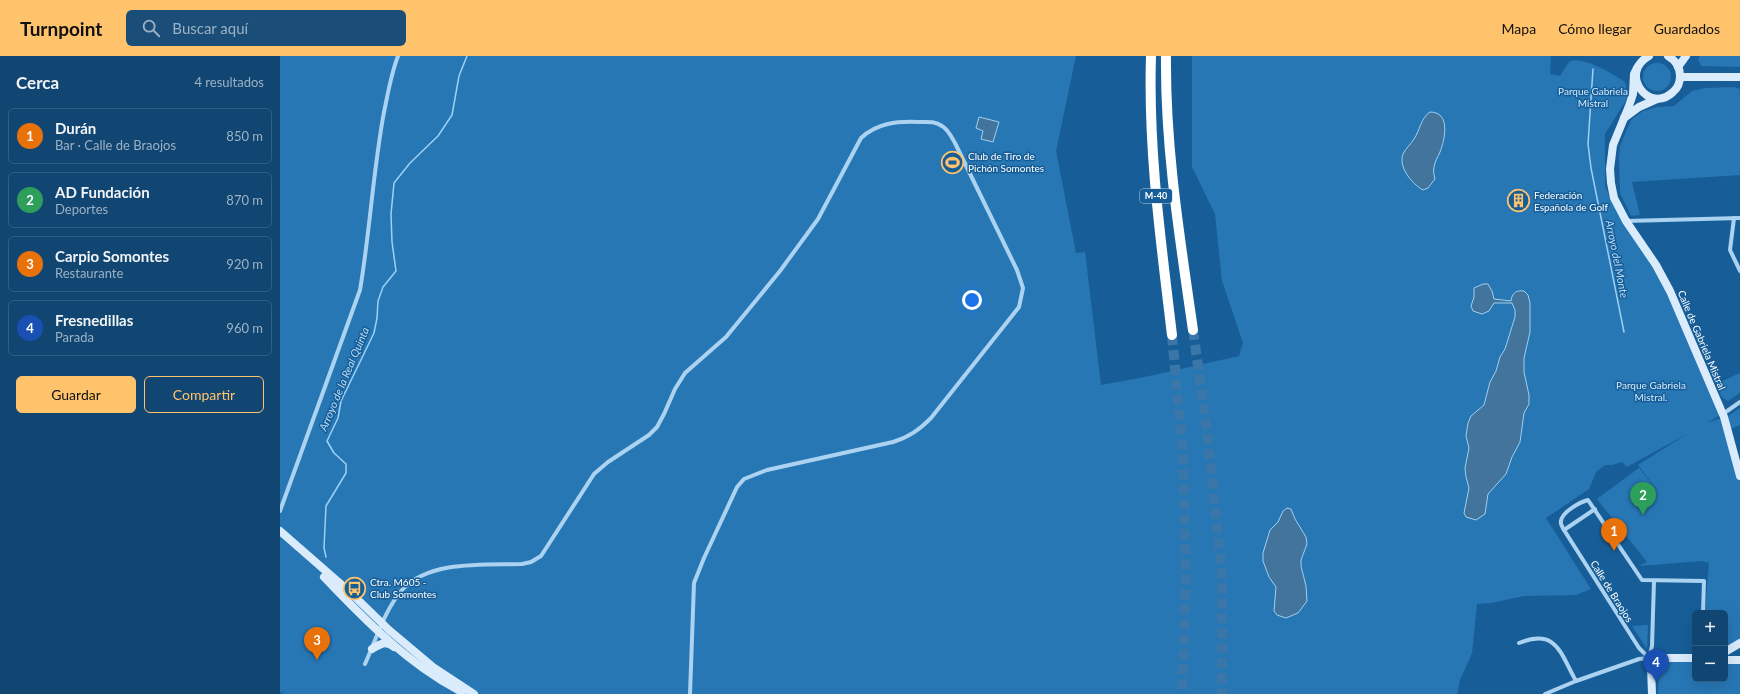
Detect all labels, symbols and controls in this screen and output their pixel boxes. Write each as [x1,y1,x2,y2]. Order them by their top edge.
search box [126,10,406,46]
text: Turnpoint [20,17,102,40]
icon: search [140,17,162,39]
text: Buscar aquí [172,19,248,37]
text: Mapa [1502,20,1536,37]
text: Cómo llegar [1558,20,1632,37]
text: Guardados [1654,20,1720,37]
text: Cerca [16,72,59,93]
text: 4 resultados [194,74,264,90]
park label: Parque Gabriela Mistral [1558,85,1628,109]
text: Durán [55,119,96,137]
text: 1 [26,128,34,144]
text: 850 m [226,128,263,144]
text: Bar · Calle de Braojos [55,137,176,153]
sports icon: Club de Tiro de Pichón Somontes [940,149,966,175]
place label: Club de Tiro de Pichón Somontes [968,150,1044,174]
text: AD Fundación [55,183,150,201]
building icon: Federación Española de Golf [1506,188,1532,214]
road number: M-40 [1140,189,1172,203]
place label: Federación Española de Golf [1534,189,1608,213]
text: 2 [26,192,34,208]
text: 870 m [226,192,263,208]
text: Deportes [55,201,108,217]
water label: Arroyo del Monte [1603,218,1631,299]
text: Carpio Somontes [55,247,169,265]
text: 3 [26,256,34,272]
text: 920 m [226,256,263,272]
text: Restaurante [55,265,123,281]
street label: Calle de Gabriela Mistral [1676,288,1728,392]
your location [962,290,982,310]
text: Fresnedillas [55,311,133,329]
text: 4 [26,320,34,336]
text: 960 m [226,320,263,336]
water label: Arroyo de la Real Quinta [315,325,371,433]
text: Parada [55,329,94,345]
button: Guardar [16,376,136,413]
button: Compartir [144,376,264,413]
park label: Parque Gabriela Mistral. [1616,379,1686,403]
pin: 2 [1630,482,1656,515]
pin: 1 [1601,518,1627,551]
street label: Calle de Braojos [1588,558,1636,624]
bus stop icon: Ctra. M605 - Club Somontes [342,575,368,601]
place label: Ctra. M605 - Club Somontes [370,576,436,600]
map controls [1692,610,1728,682]
button: + [1692,610,1728,646]
pin: 3 [304,627,330,660]
button: − [1692,646,1728,682]
pin: 4 [1643,649,1669,682]

